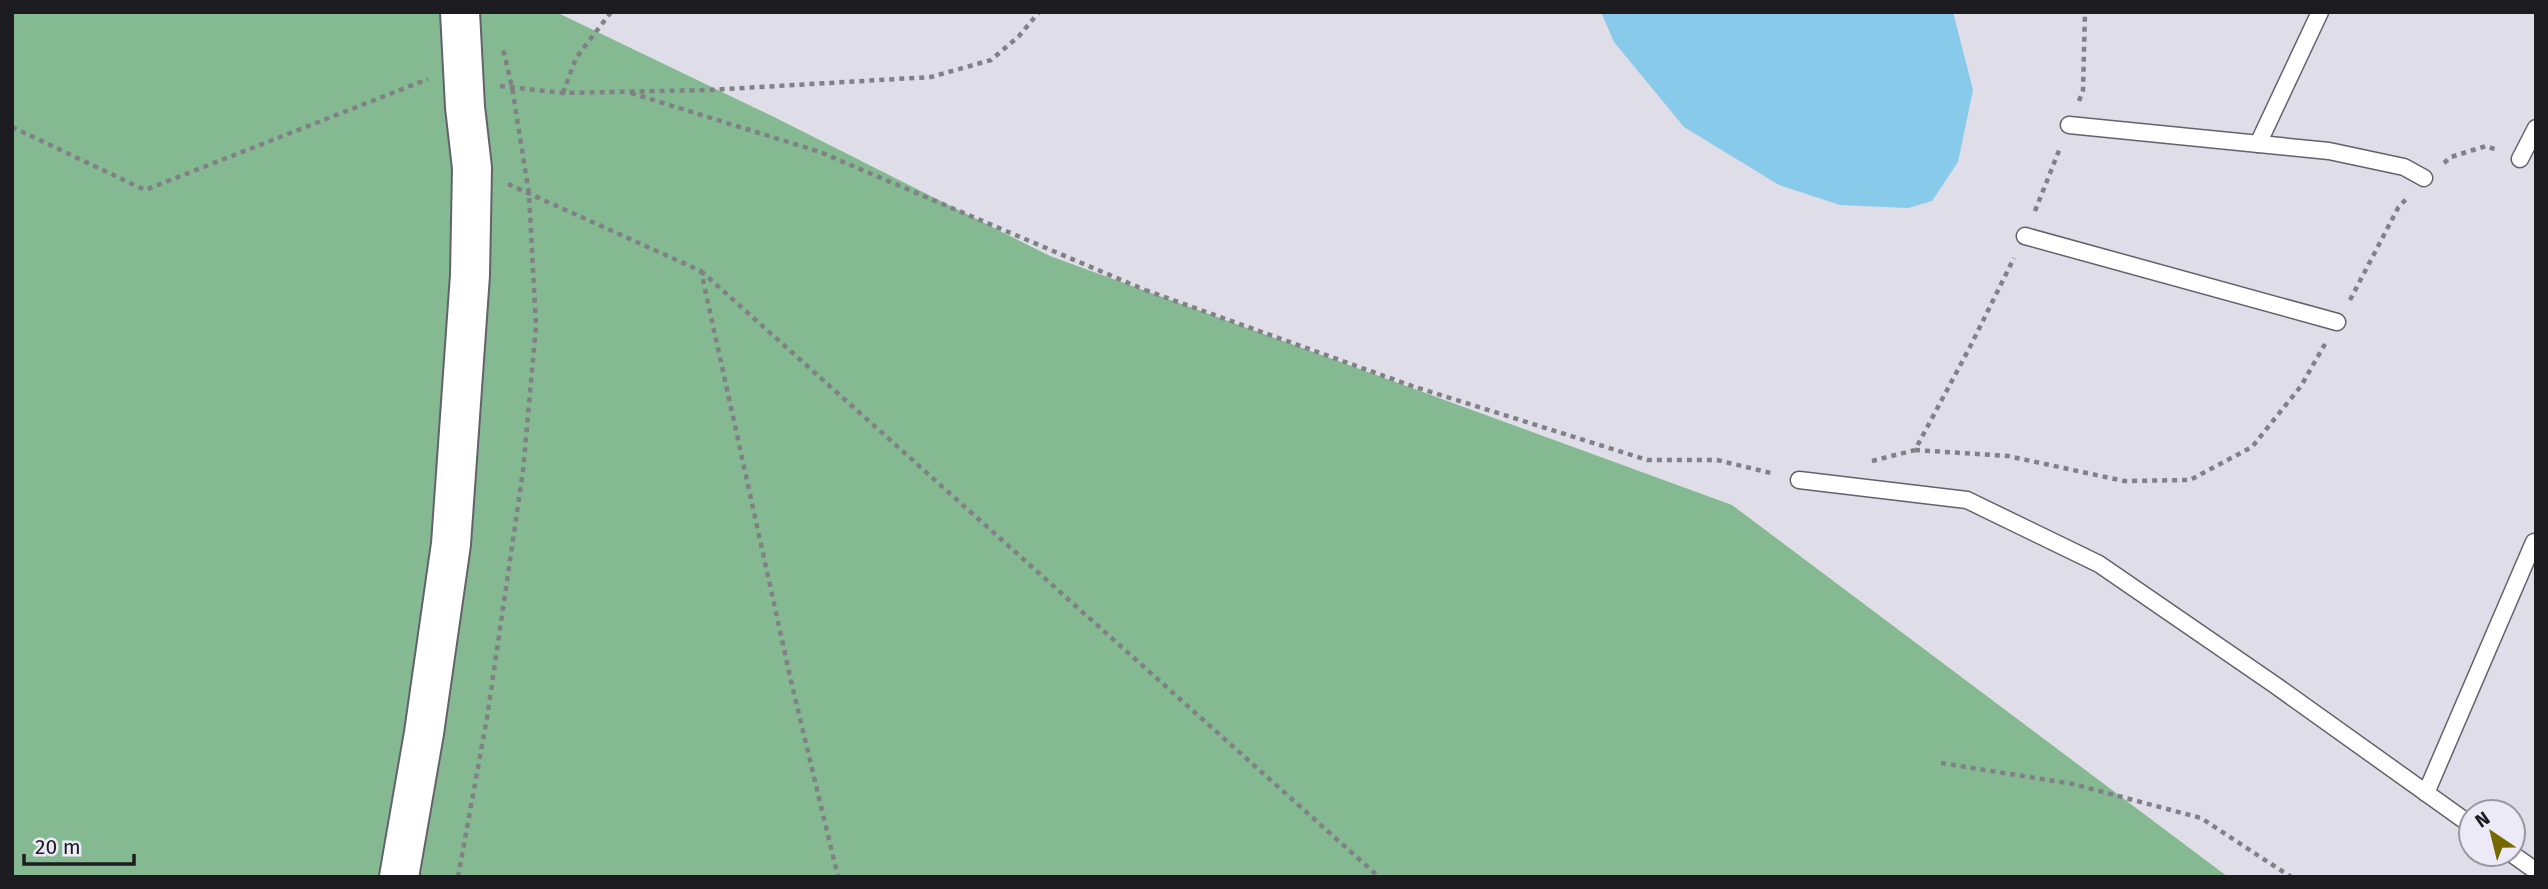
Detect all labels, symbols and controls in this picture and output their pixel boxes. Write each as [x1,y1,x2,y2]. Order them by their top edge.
north arrow [2457,798,2527,868]
text: N [2471,806,2494,833]
scale bar [24,822,135,866]
text: 20 m [35,834,81,860]

